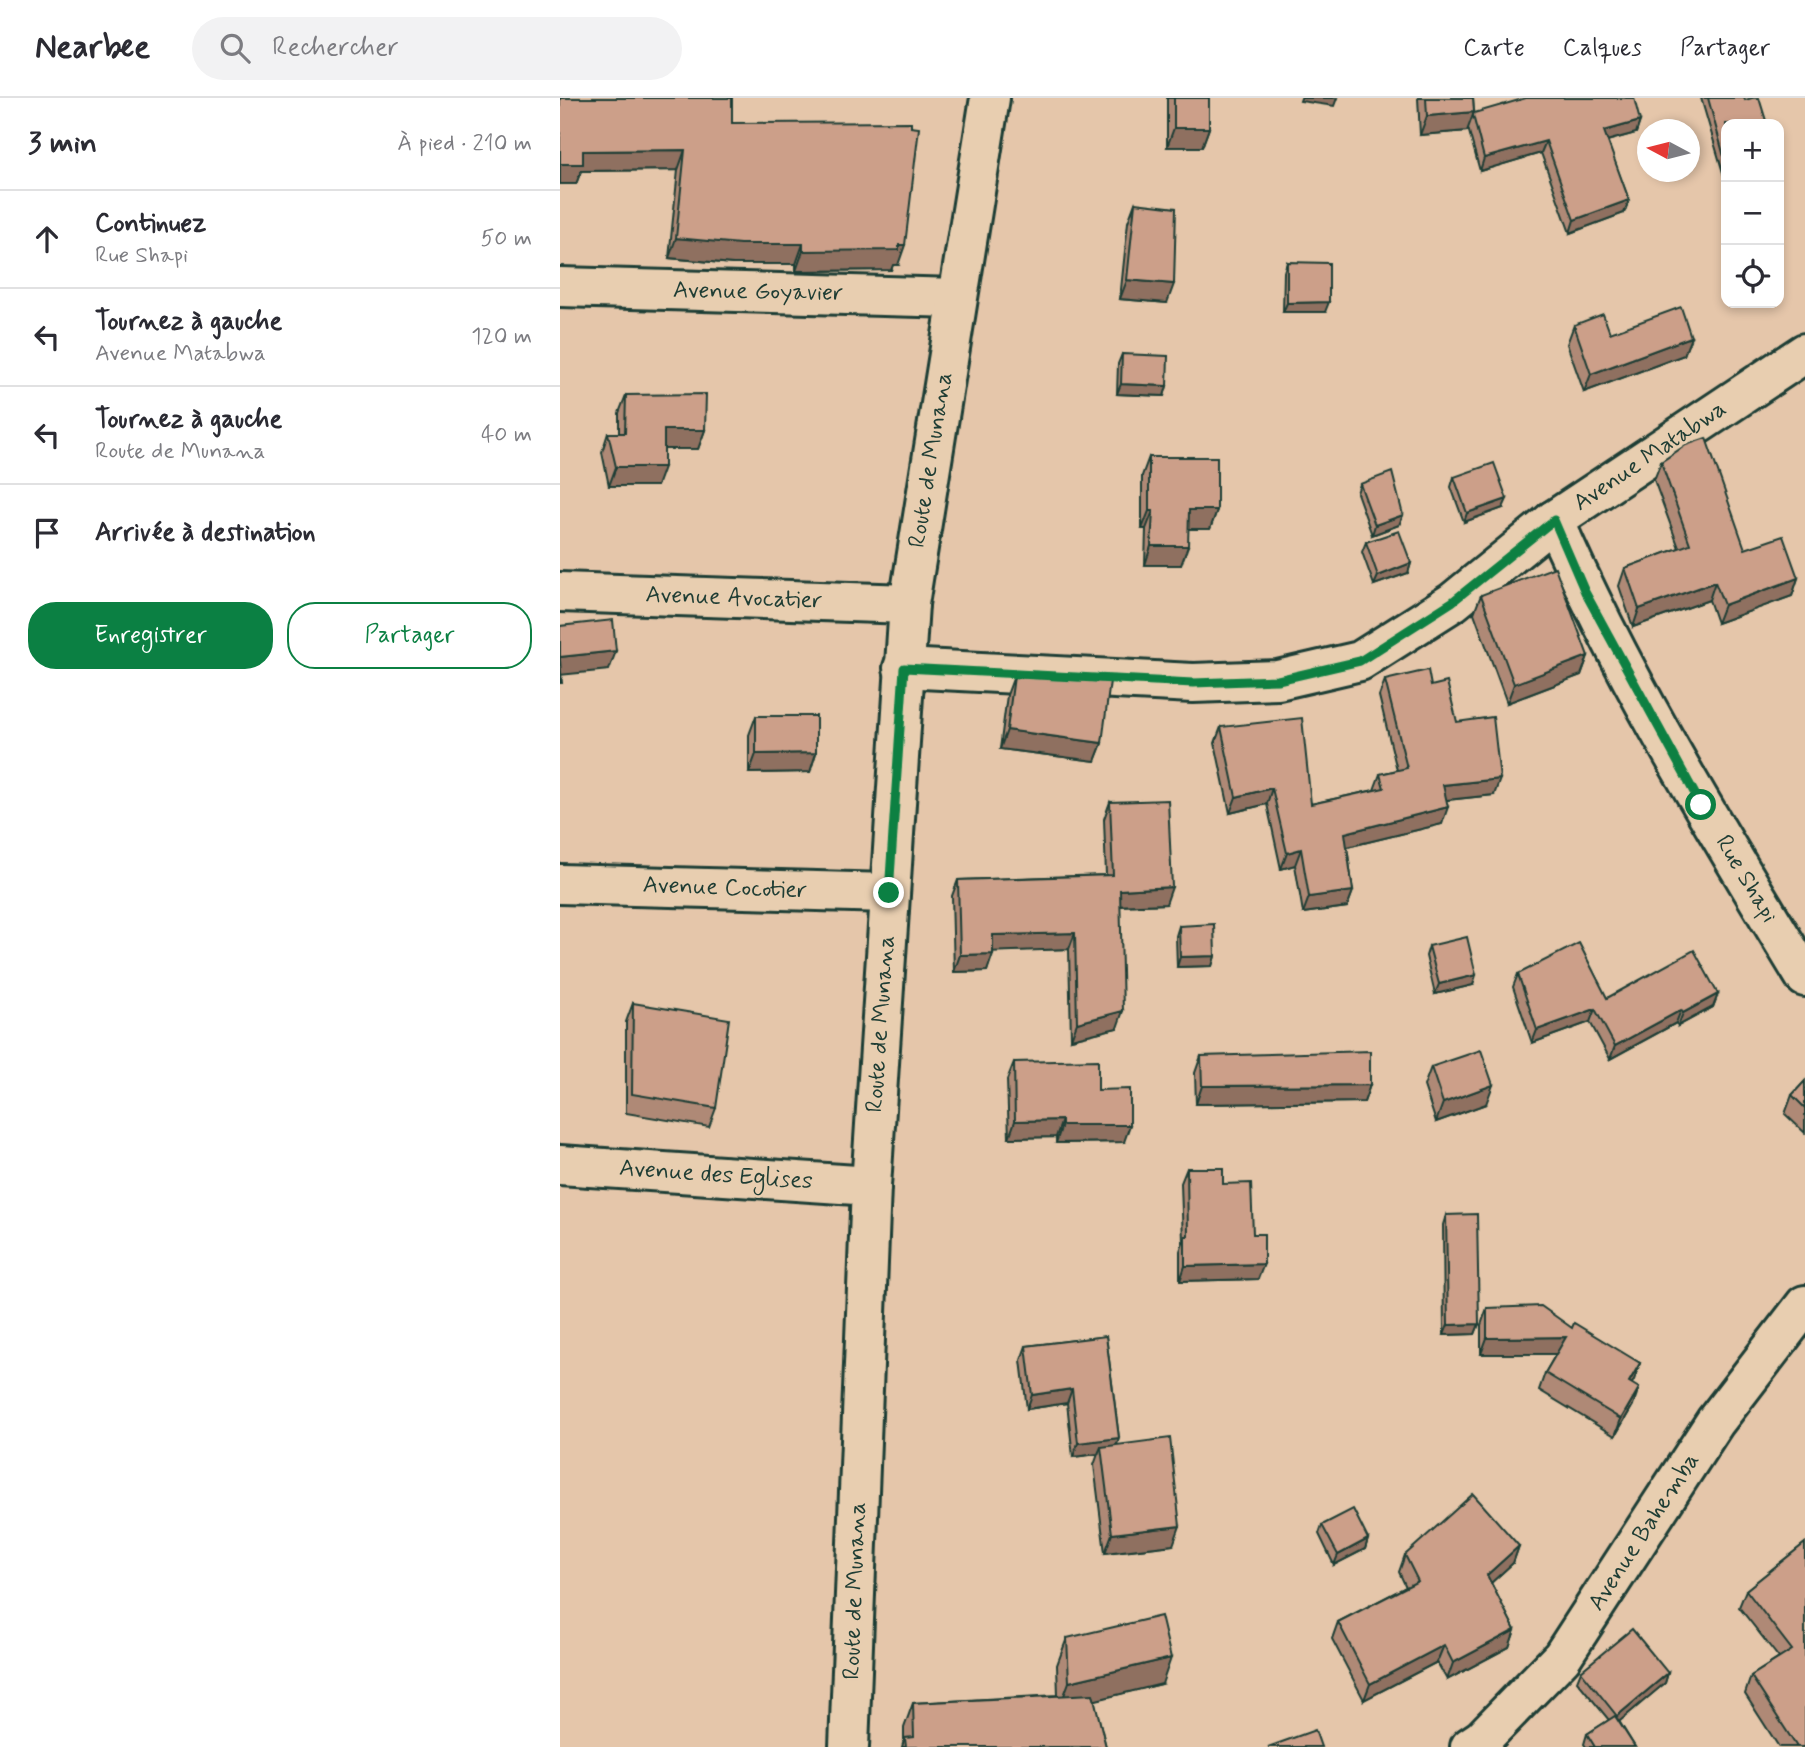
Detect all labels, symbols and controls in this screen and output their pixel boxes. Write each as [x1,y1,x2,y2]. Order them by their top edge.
search box [192,17,682,80]
text: Nearbee [35,26,150,70]
icon: search [216,29,254,67]
text: Rechercher [272,31,399,65]
text: Carte [1463,33,1525,64]
text: Calques [1563,33,1642,64]
text: Partager [1680,33,1770,64]
north arrow [1637,119,1700,182]
map controls [1721,119,1784,308]
button: + [1721,119,1784,182]
text: 3 min [28,124,97,163]
text: À pied · 210 m [397,129,532,159]
button: − [1721,182,1784,245]
text: Continuez [95,207,206,241]
icon: ahead [28,220,66,258]
text: 50 m [481,224,532,254]
text: Rue Shapi [95,241,188,271]
button: locate [1721,245,1784,308]
street label: Avenue Goyavier [673,275,843,309]
text: Tournez à gauche [95,305,282,339]
icon: left [28,318,66,356]
text: 120 m [471,322,532,352]
text: Avenue Matabwa [95,339,266,369]
street label: Route de Munana [902,370,960,550]
street label: Avenue Matabwa [1567,393,1733,519]
text: Tournez à gauche [95,403,282,437]
icon: left [28,416,66,454]
text: 40 m [481,420,532,450]
text: Route de Munana [95,437,265,467]
icon: arrive [28,514,66,552]
text: Arrivée à destination [95,516,316,550]
street label: Avenue Avocatier [645,579,823,617]
button: Enregistrer [28,602,273,669]
button: Partager [287,602,532,669]
route start [1685,789,1716,820]
street label: Rue Shapi [1708,829,1784,929]
street label: Avenue Cocotier [642,870,808,906]
route end [873,877,904,908]
street label: Route de Munana [859,934,903,1114]
street label: Avenue des Eglises [618,1153,814,1199]
street label: Avenue Bahemba [1581,1447,1707,1617]
street label: Route de Munana [836,1502,874,1680]

